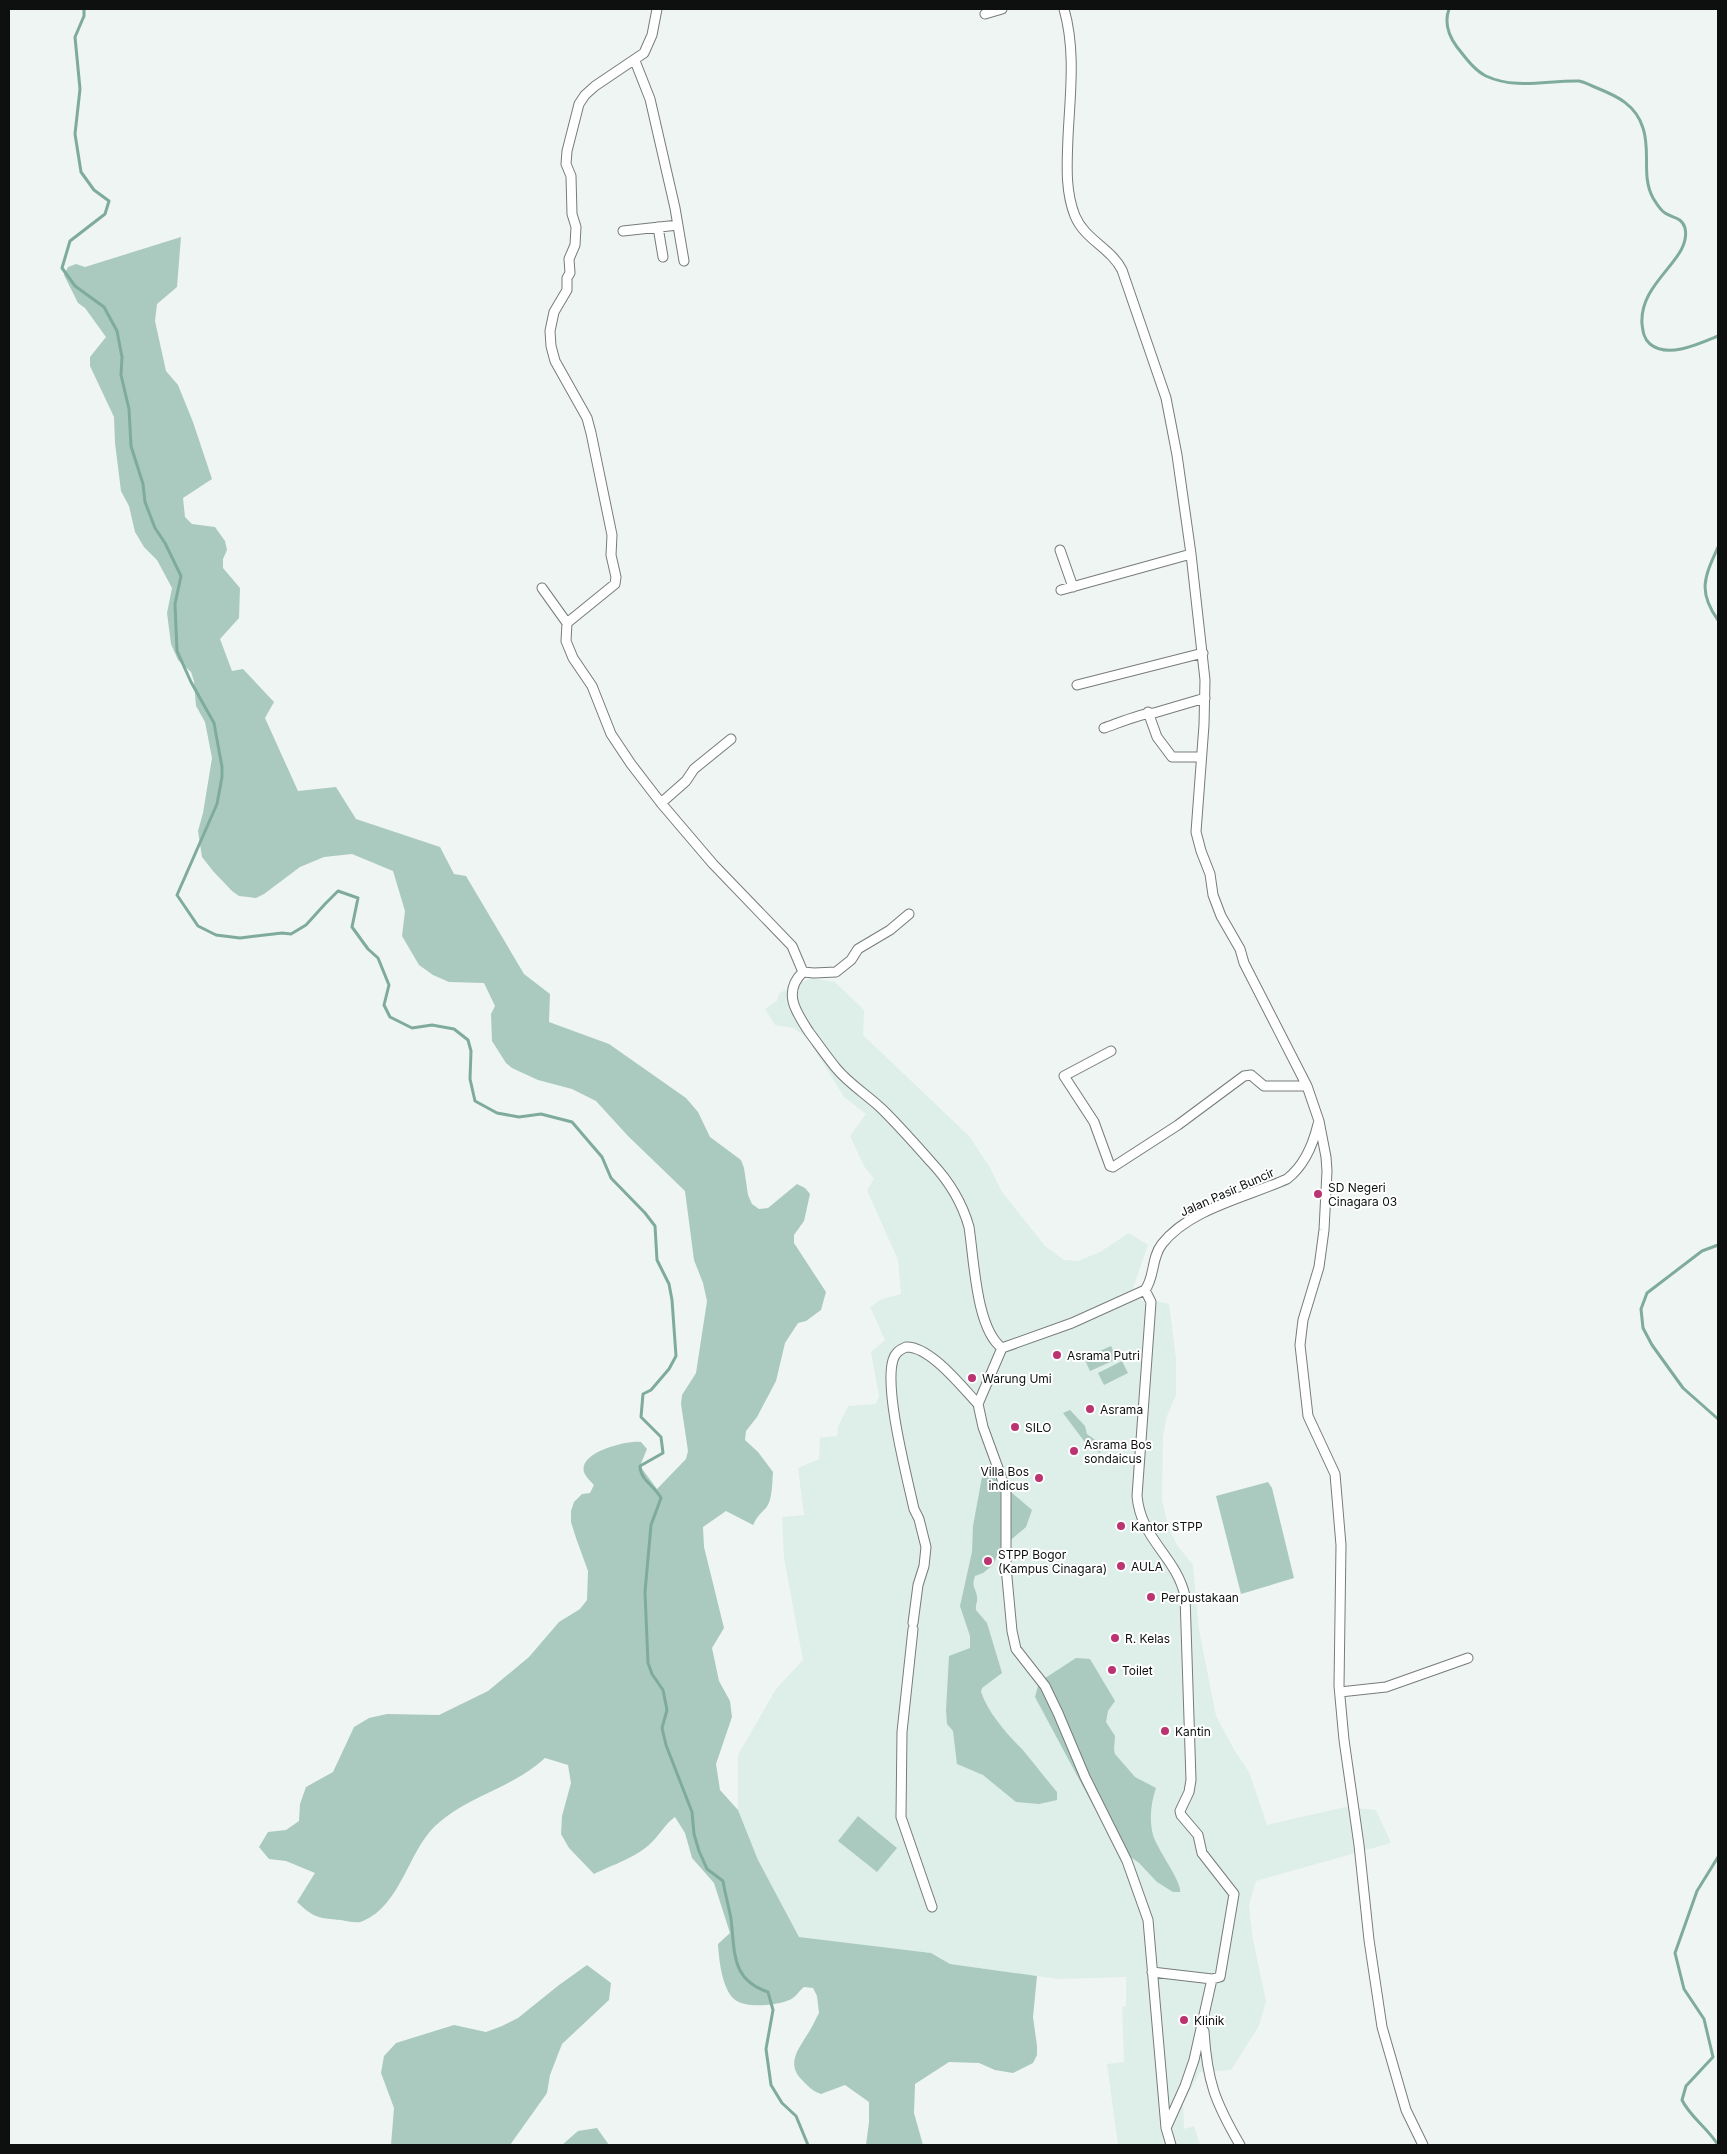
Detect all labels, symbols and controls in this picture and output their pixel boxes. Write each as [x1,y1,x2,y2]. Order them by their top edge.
street label: Jalan Pasir Buncir [1178,1164,1277,1220]
place label: SD Negeri Cinagara 03 [1328,1180,1397,1209]
marker: SD Negeri Cinagara 03 [1312,1188,1324,1200]
place label: Asrama Putri [1067,1348,1140,1363]
marker: Asrama Putri [1051,1349,1063,1361]
place label: Warung Umi [982,1371,1052,1386]
marker: Warung Umi [966,1372,978,1384]
place label: Asrama [1100,1402,1143,1417]
marker: Asrama [1084,1403,1096,1415]
place label: SILO [1025,1420,1052,1435]
marker: SILO [1009,1421,1021,1433]
place label: Asrama Bos sondaicus [1084,1437,1152,1466]
marker: Asrama Bos sondaicus [1068,1445,1080,1457]
place label: Villa Bos indicus [981,1464,1029,1493]
marker: Villa Bos indicus [1033,1472,1045,1484]
place label: Kantor STPP [1131,1519,1203,1534]
marker: Kantor STPP [1115,1520,1127,1532]
place label: STPP Bogor (Kampus Cinagara) [998,1547,1107,1576]
marker: STPP Bogor (Kampus Cinagara) [982,1555,994,1567]
place label: AULA [1131,1559,1163,1574]
marker: AULA [1115,1560,1127,1572]
place label: Perpustakaan [1161,1590,1239,1605]
marker: Perpustakaan [1145,1591,1157,1603]
place label: R. Kelas [1125,1631,1170,1646]
marker: R. Kelas [1109,1632,1121,1644]
place label: Toilet [1122,1663,1153,1678]
marker: Toilet [1106,1664,1118,1676]
place label: Kantin [1175,1724,1211,1739]
marker: Kantin [1159,1725,1171,1737]
place label: Klinik [1194,2013,1225,2028]
marker: Klinik [1178,2014,1190,2026]

